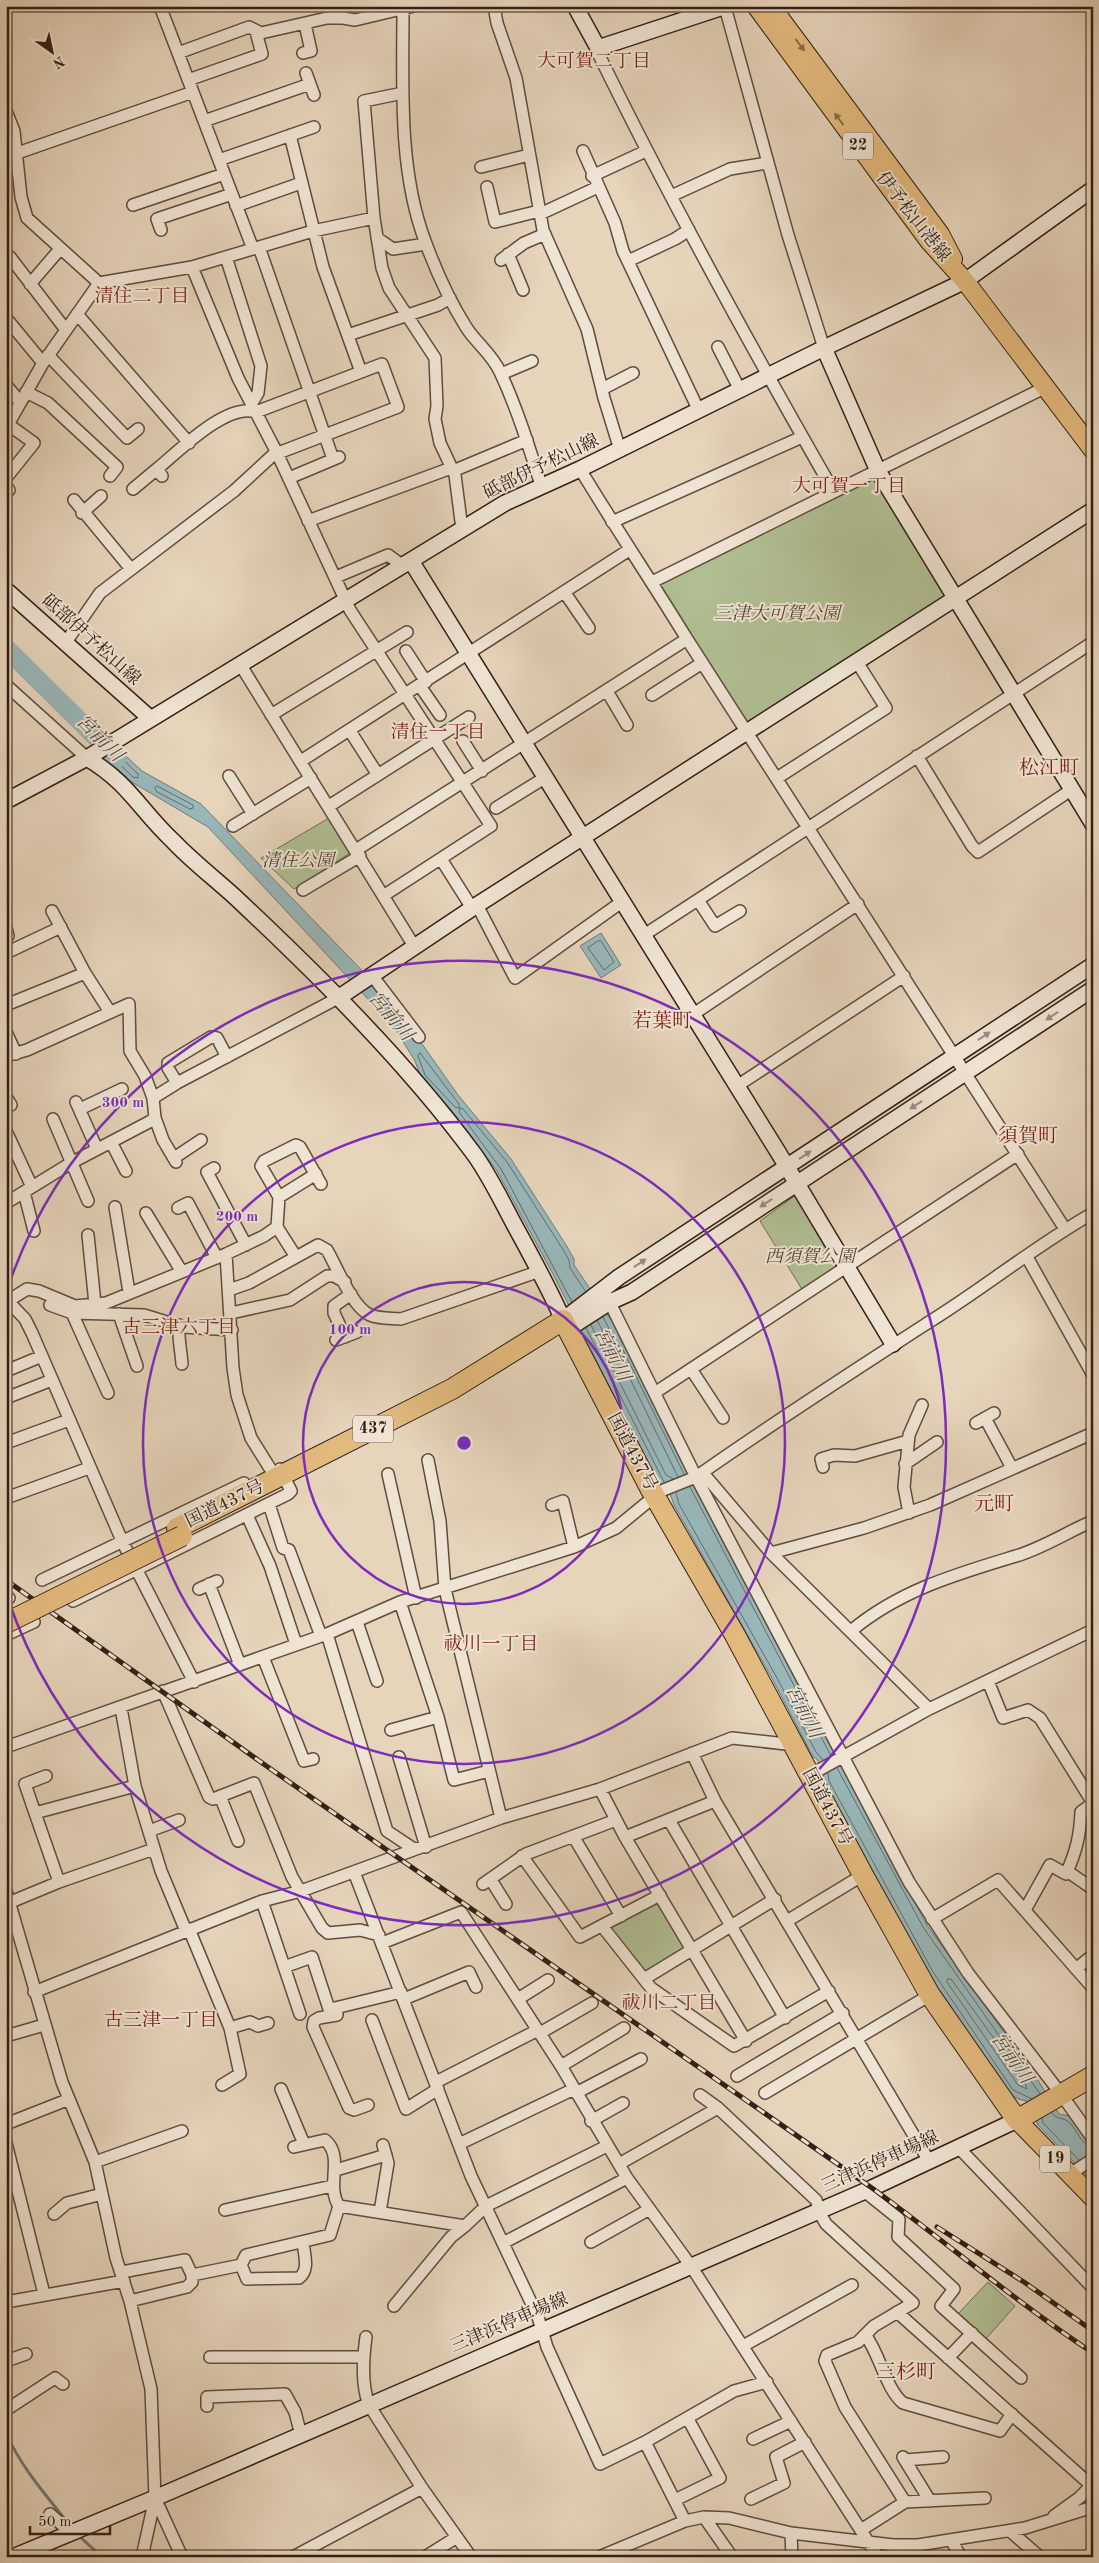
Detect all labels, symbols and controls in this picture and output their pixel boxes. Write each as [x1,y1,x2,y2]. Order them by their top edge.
north arrow [28,28,78,78]
one-way arrow [795,38,805,52]
district label: 大可賀二丁目 [537,50,651,72]
text: N [50,53,67,71]
one-way arrow [833,113,844,126]
road number: 22 [843,132,873,160]
street label: 伊予松山港線 [873,168,955,265]
district label: 清住二丁目 [94,286,190,307]
street label: 砥部伊予松山線 [480,429,602,503]
district label: 大可賀一丁目 [792,475,906,497]
street label: 砥部伊予松山線 [38,590,145,689]
park label: 三津大可賀公園 [714,603,843,623]
water label: 宮前川 [72,711,129,767]
district label: 清住一丁目 [390,722,486,743]
district label: 松江町 [1019,757,1079,779]
park label: 清住公園 [262,850,337,870]
water label: 宮前川 [364,988,418,1046]
district label: 若葉町 [632,1010,692,1032]
one-way arrow [1045,1011,1059,1021]
one-way arrow [977,1031,990,1040]
text: 300 m [102,1096,144,1111]
one-way arrow [910,1101,923,1110]
district label: 須賀町 [998,1125,1058,1147]
one-way arrow [798,1150,811,1159]
one-way arrow [759,1199,772,1208]
text: 200 m [216,1210,258,1225]
park label: 西須賀公園 [765,1246,858,1266]
one-way arrow [633,1258,646,1268]
district label: 古三津六丁目 [122,1317,236,1338]
text: 100 m [329,1323,371,1338]
water label: 宮前川 [590,1324,635,1386]
street label: 国道437号 [604,1409,662,1494]
road number: 437 [353,1416,393,1442]
centre of rings [455,1434,473,1452]
street label: 国道437号 [182,1475,267,1531]
district label: 元町 [974,1493,1014,1515]
district label: 祓川一丁目 [443,1634,539,1655]
water label: 宮前川 [782,1681,827,1743]
street label: 国道437号 [799,1764,857,1849]
district label: 祓川二丁目 [621,1993,717,2014]
district label: 古三津一丁目 [104,2010,218,2031]
water label: 宮前川 [987,2029,1038,2089]
street label: 三津浜停車場線 [818,2126,941,2196]
road number: 19 [1040,2146,1070,2172]
street label: 三津浜停車場線 [447,2288,571,2356]
district label: 三杉町 [876,2361,936,2383]
scale bar [30,2503,110,2535]
text: 50 m [38,2515,72,2530]

